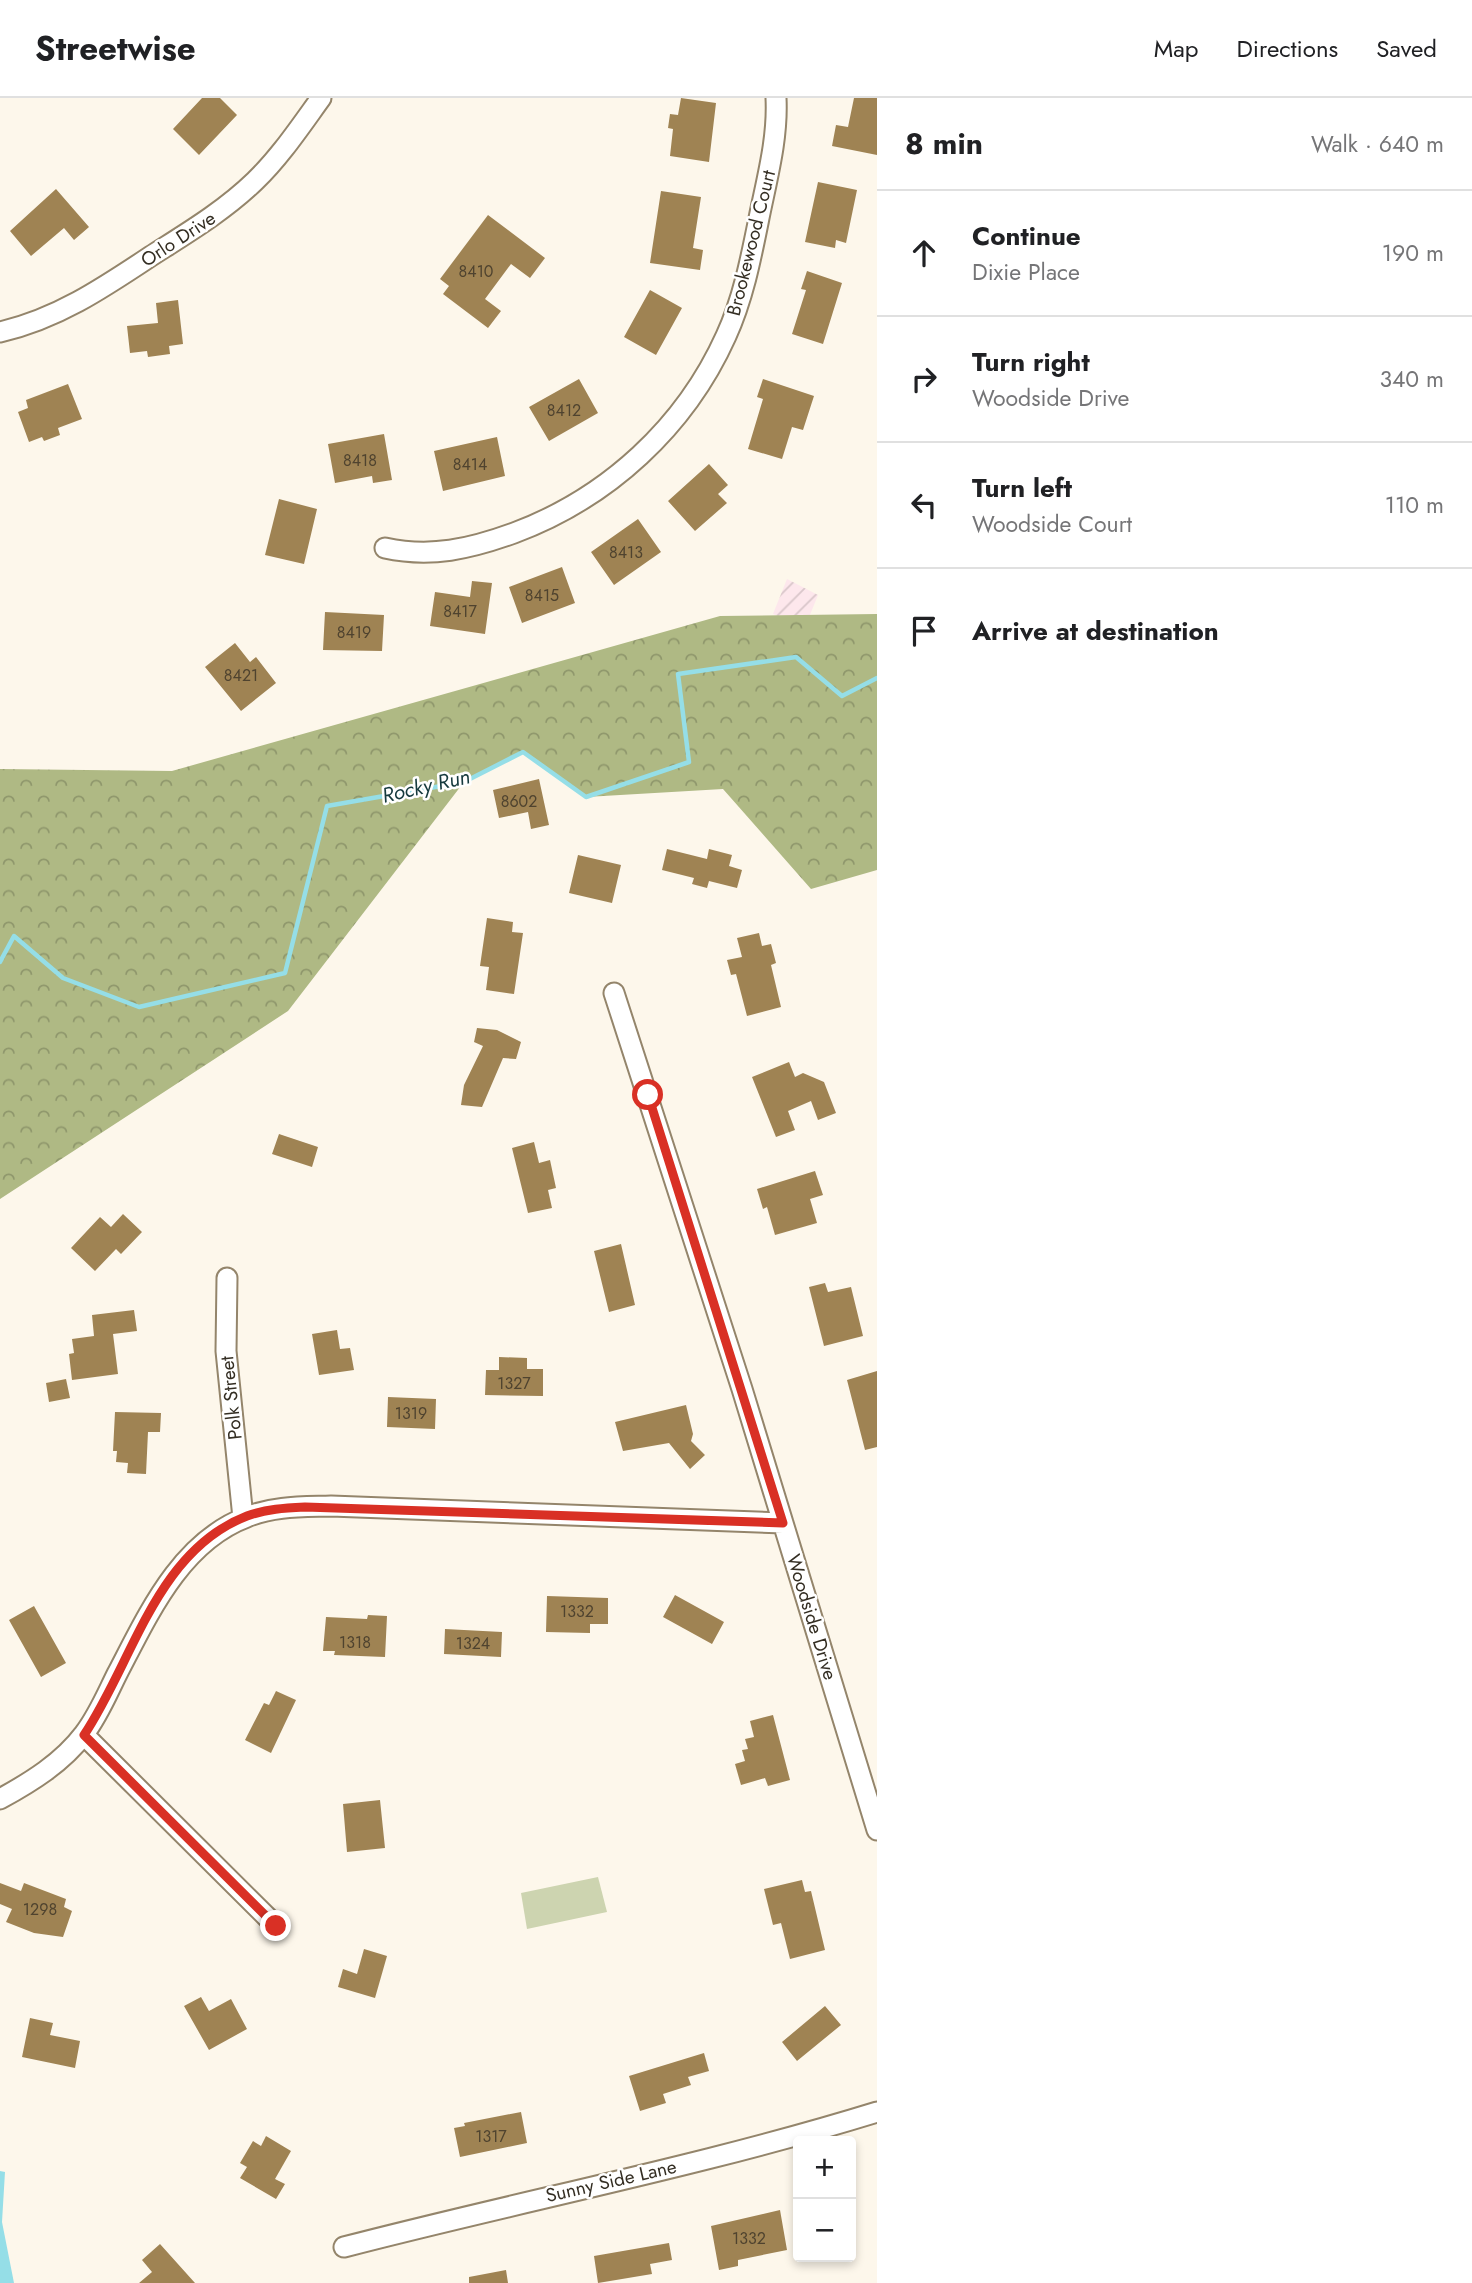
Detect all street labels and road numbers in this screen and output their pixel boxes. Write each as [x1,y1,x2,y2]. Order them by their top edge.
street label: Brookewood Court [720,167,782,319]
street label: Orlo Drive [135,205,221,273]
street label: Polk Street [213,1354,249,1441]
street label: Woodside Drive [780,1551,844,1683]
street label: Sunny Side Lane [543,2153,679,2209]

